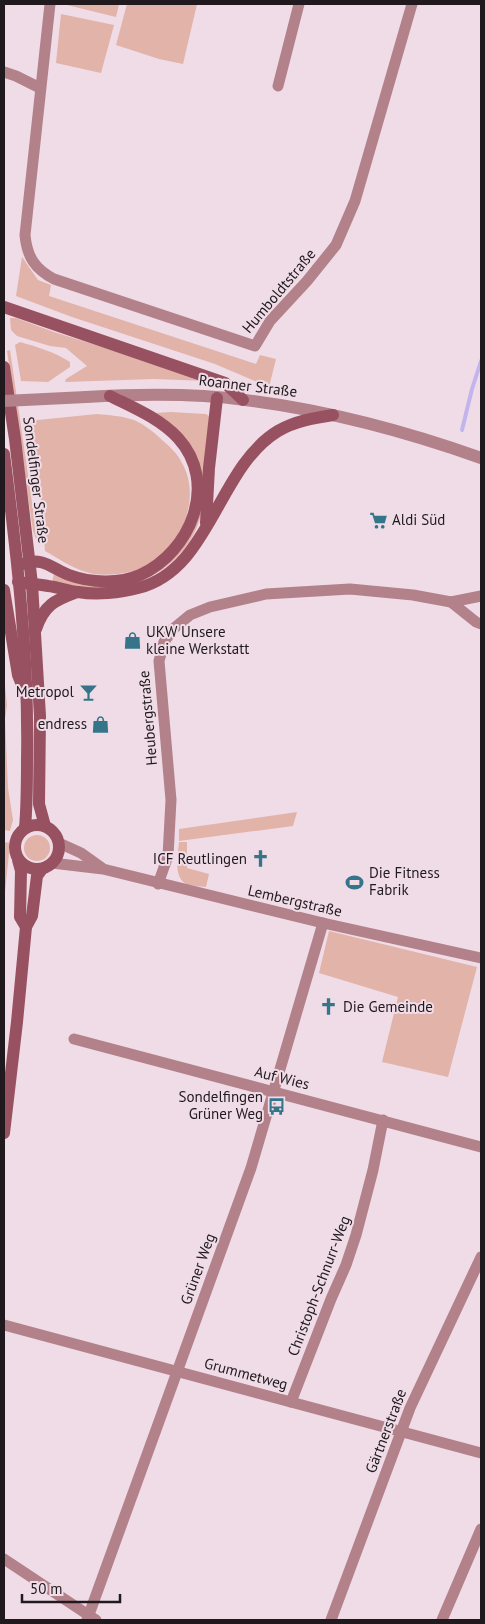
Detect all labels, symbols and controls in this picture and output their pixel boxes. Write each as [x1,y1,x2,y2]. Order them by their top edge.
street label: Humboldtstraße [238,245,319,337]
street label: Roanner Straße [198,370,298,401]
street label: Sondelfinger Straße [19,416,54,544]
supermarket icon: Aldi Süd [368,510,388,530]
place label: Aldi Süd [392,510,445,529]
place label: UKW Unsere kleine Werkstatt [146,622,249,658]
shop icon: UKW Unsere kleine Werkstatt [122,631,142,651]
street label: Heubergstraße [134,670,161,766]
place label: Metropol [16,682,75,701]
bar icon: Metropol [78,682,98,702]
place label: endress [38,714,87,733]
shop icon: endress [91,714,111,734]
place label: ICF Reutlingen [153,849,247,868]
church icon: ICF Reutlingen [251,849,271,869]
place label: Die Fitness Fabrik [369,863,440,899]
sports icon: Die Fitness Fabrik [345,872,365,892]
street label: Lembergstraße [246,880,344,921]
church icon: Die Gemeinde [319,997,339,1017]
place label: Die Gemeinde [343,997,433,1016]
street label: Auf Wies [253,1062,311,1093]
place label: Sondelfingen Grüner Weg [179,1087,263,1123]
bus stop icon: Sondelfingen Grüner Weg [267,1096,287,1116]
street label: Christoph-Schnurr-Weg [283,1213,354,1359]
street label: Grüner Weg [176,1231,219,1307]
street label: Grummetweg [202,1353,290,1394]
street label: Gärtnerstraße [361,1386,410,1476]
scale bar [22,1572,120,1604]
text: 50 m [30,1579,63,1598]

